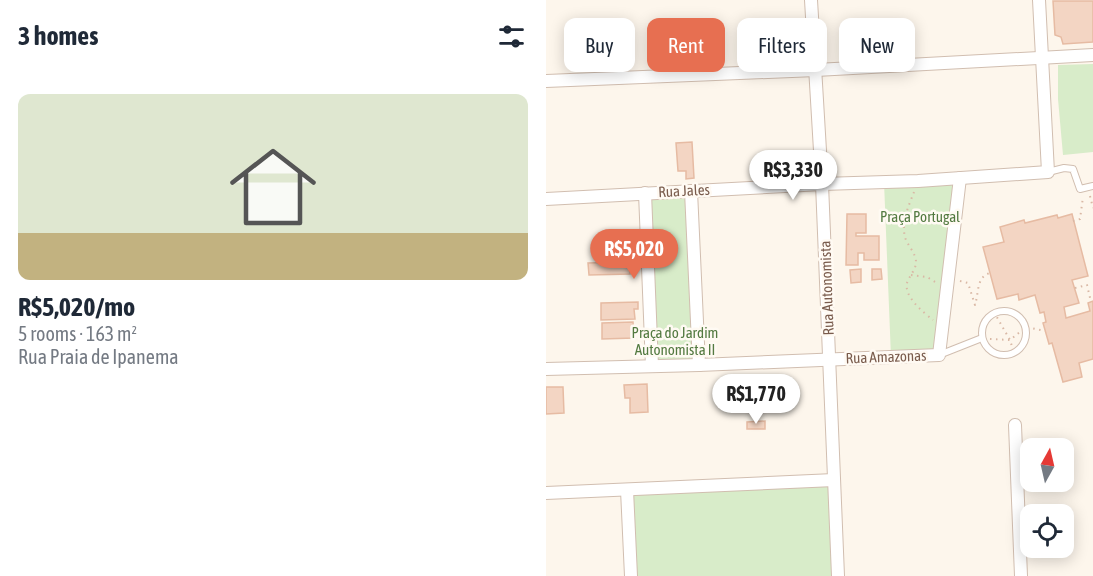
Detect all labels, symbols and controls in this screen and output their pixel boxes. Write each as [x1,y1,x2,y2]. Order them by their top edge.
chip: Buy [564,18,635,72]
chip: Rent [647,18,725,72]
chip: Filters [737,18,827,72]
chip: New [839,18,915,72]
icon: filters [495,20,528,53]
text: 3 homes [18,21,98,51]
icon: home [219,133,327,241]
pin: R$3,330 [738,150,848,201]
text: R$3,330 [763,158,823,181]
street label: Rua Jales [658,181,710,200]
park label: Praça Portugal [880,208,960,225]
pin: R$5,020 [579,229,689,280]
text: R$5,020 [604,237,664,260]
street label: Rua Autonomista [816,240,837,336]
text: R$5,020/mo [18,292,135,322]
text: 5 rooms · 163 m² [18,322,137,345]
park label: Praça do Jardim Autonomista II [632,324,718,358]
text: Rua Praia de Ipanema [18,345,179,368]
street label: Rua Amazonas [845,347,927,366]
pin: R$1,770 [701,374,811,425]
text: R$1,770 [726,382,786,405]
north arrow [1020,438,1074,492]
map controls [1020,438,1074,558]
button: locate [1020,504,1074,558]

